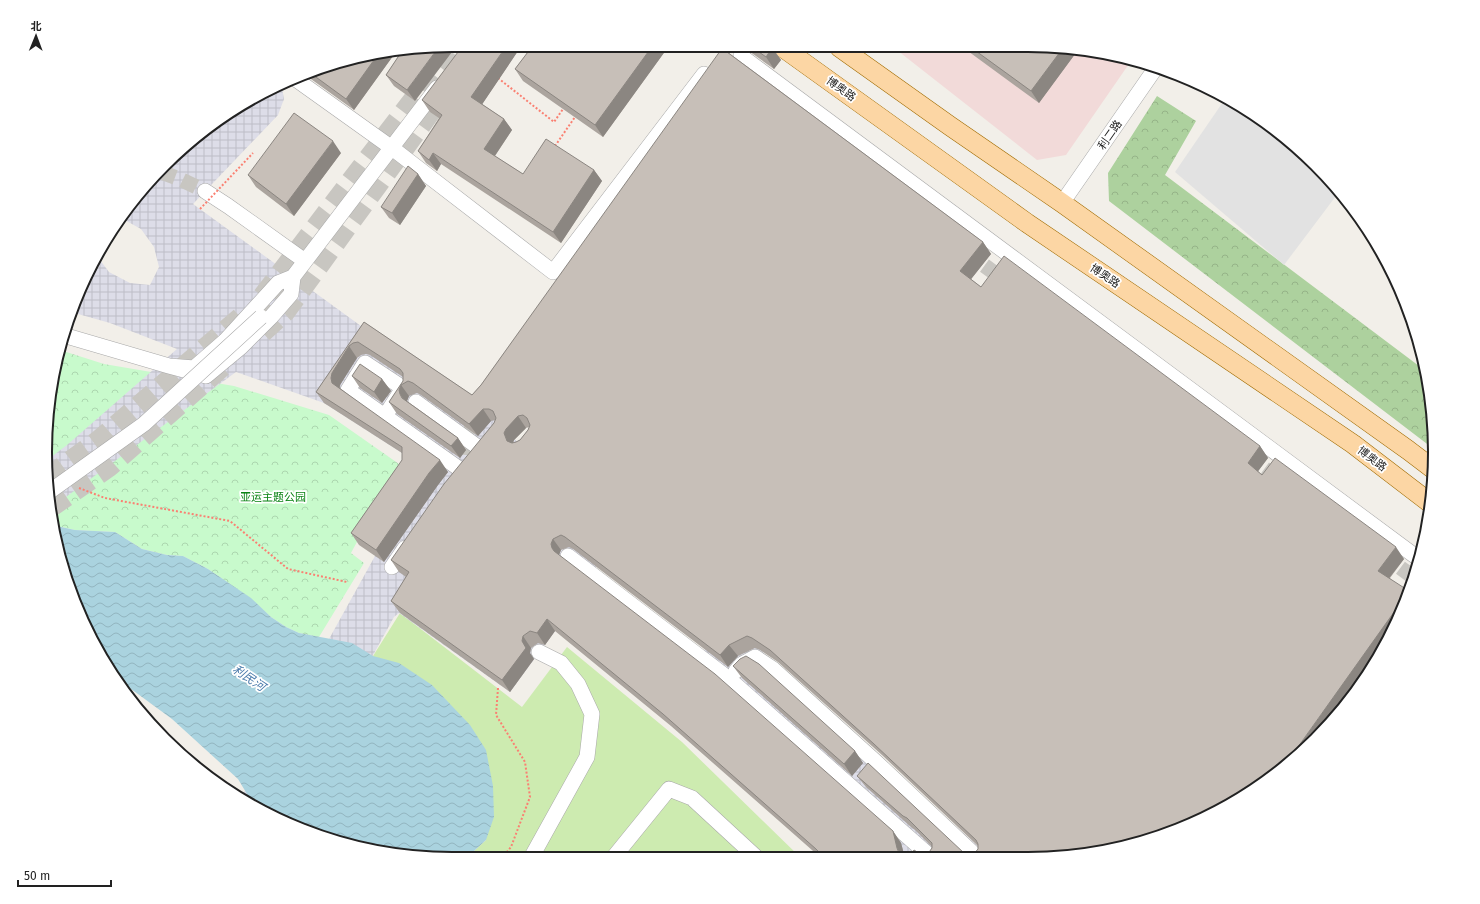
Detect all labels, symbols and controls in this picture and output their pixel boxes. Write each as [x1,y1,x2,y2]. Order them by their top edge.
north arrow [16,16,56,56]
text: 北 [31,20,42,33]
street label: 博奥路 [824,74,858,104]
street label: 利二路 [1095,118,1125,152]
street label: 博奥路 [1088,261,1122,291]
street label: 博奥路 [1355,444,1389,474]
park label: 亚运主题公园 [240,491,306,504]
water label: 利民河 [230,662,269,695]
scale bar [18,862,111,888]
text: 50 m [24,869,50,883]

